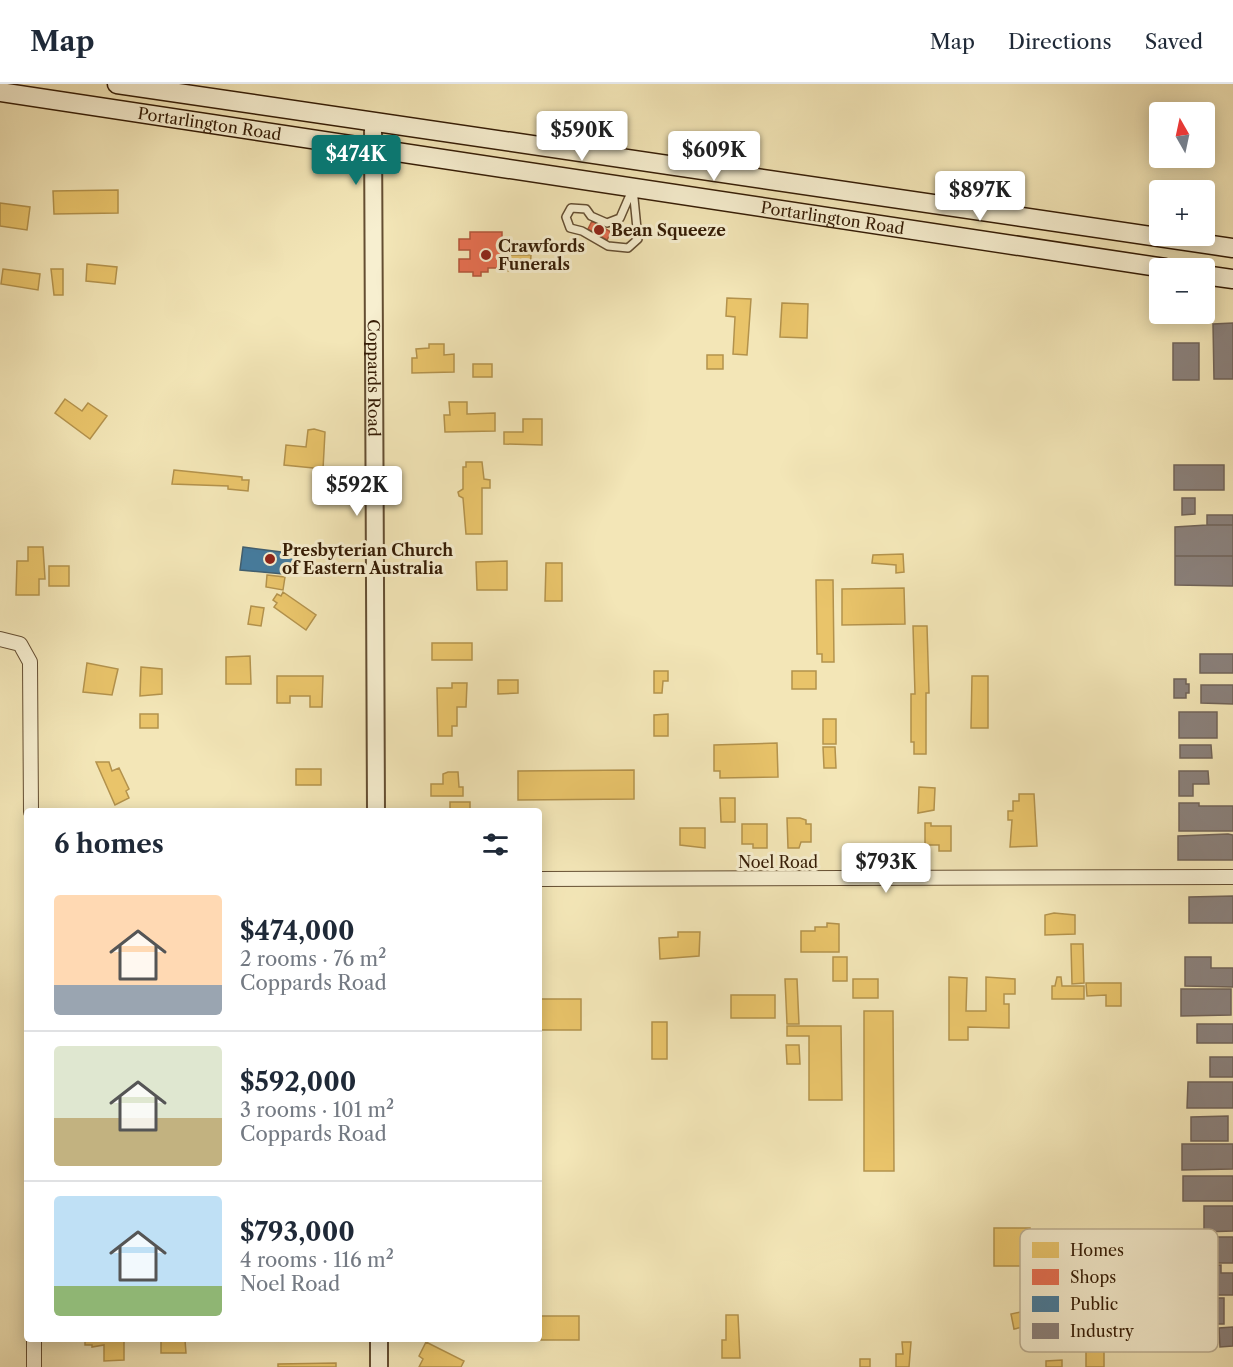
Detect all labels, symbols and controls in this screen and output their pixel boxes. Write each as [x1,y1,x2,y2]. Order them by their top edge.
text: Map [30,24,94,58]
text: Map [930,29,975,54]
text: Directions [1008,29,1112,54]
text: Saved [1145,29,1203,54]
north arrow [1149,102,1215,168]
map controls [1149,102,1215,324]
street label: Portarlington Road [136,103,283,144]
pin: $590K [540,111,624,162]
text: $590K [551,118,613,142]
pin: $609K [672,131,756,182]
pin: $474K [314,135,398,186]
text: $609K [682,138,746,162]
text: $474K [326,142,386,166]
pin: $897K [938,171,1022,222]
text: $897K [949,178,1011,202]
button: + [1149,180,1215,246]
street label: Portarlington Road [759,197,906,239]
place label: Bean Squeeze [611,220,726,240]
marker: Bean Squeeze [592,223,606,237]
place label: Crawfords Funerals [498,236,585,274]
marker: Crawfords Funerals [479,248,493,262]
button: − [1149,258,1215,324]
street label: Coppards Road [364,319,384,437]
pin: $592K [315,466,399,517]
text: $592K [326,473,388,497]
place label: Presbyterian Church of Eastern Australia [282,540,453,578]
marker: Presbyterian Church of Eastern Australia [263,552,277,566]
text: 6 homes [54,828,164,860]
icon: filters [479,828,512,861]
pin: $793K [844,843,928,894]
text: $793K [856,850,916,874]
street label: Noel Road [738,852,818,872]
text: $474,000 [240,915,355,947]
icon: home [102,919,174,991]
text: 2 rooms · 76 m² [240,947,386,971]
text: Coppards Road [240,971,387,995]
text: $592,000 [240,1066,356,1098]
icon: home [102,1070,174,1142]
text: 3 rooms · 101 m² [240,1098,394,1122]
text: Coppards Road [240,1122,387,1146]
text: $793,000 [240,1216,355,1248]
icon: home [102,1220,174,1292]
legend [1020,1229,1218,1352]
text: Homes [1070,1240,1124,1260]
text: 4 rooms · 116 m² [240,1248,394,1272]
text: Shops [1070,1267,1116,1287]
text: Noel Road [240,1272,340,1296]
text: Public [1070,1294,1118,1314]
text: Industry [1070,1321,1135,1341]

